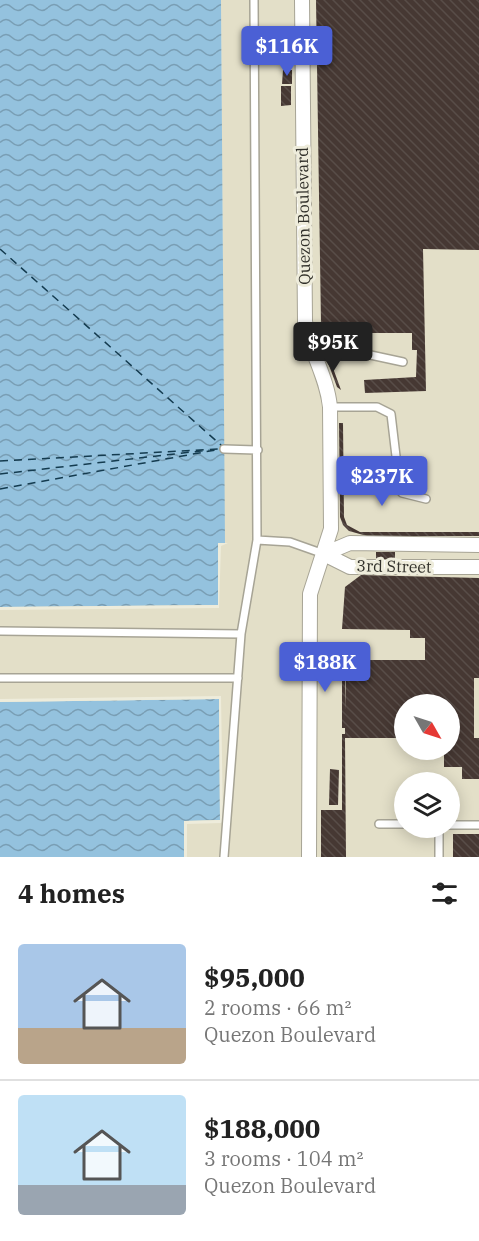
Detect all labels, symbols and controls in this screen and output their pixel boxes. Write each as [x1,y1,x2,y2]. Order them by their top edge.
pin: $116K [245,26,329,77]
text: $116K [255,32,319,59]
street label: Quezon Boulevard [292,147,314,285]
pin: $95K [297,322,369,373]
text: $95K [307,328,359,355]
pin: $237K [340,456,424,507]
text: $237K [350,462,414,489]
street label: 3rd Street [356,555,432,577]
pin: $188K [283,642,367,693]
text: $188K [293,648,357,675]
north arrow [394,694,460,760]
map controls [394,694,460,838]
button: layers [394,772,460,838]
text: 4 homes [18,876,125,910]
icon: filters [428,877,461,910]
text: $95,000 [204,960,305,994]
icon: home [66,968,138,1040]
text: 2 rooms · 66 m² [204,994,351,1021]
text: Quezon Boulevard [204,1021,376,1048]
text: $188,000 [204,1111,320,1145]
icon: home [66,1119,138,1191]
text: 3 rooms · 104 m² [204,1145,363,1172]
text: Quezon Boulevard [204,1172,376,1199]

